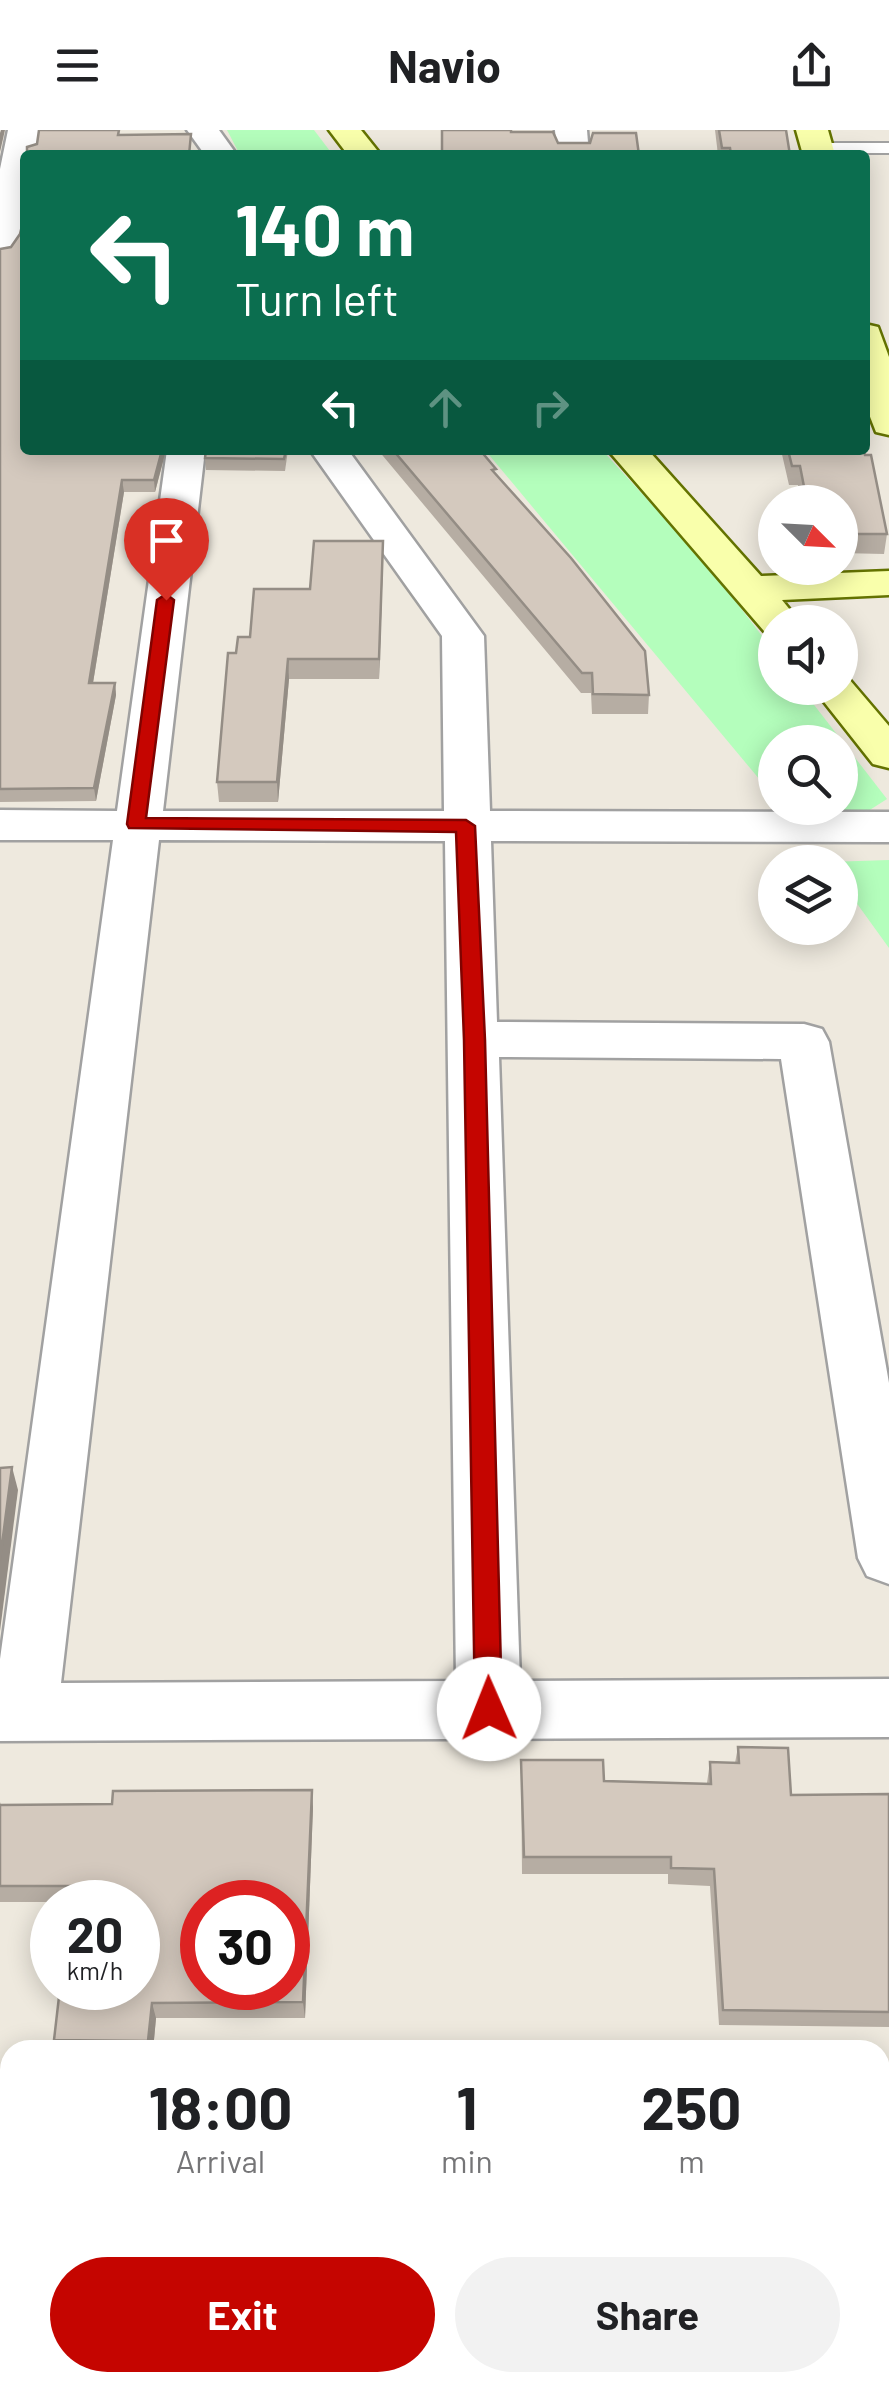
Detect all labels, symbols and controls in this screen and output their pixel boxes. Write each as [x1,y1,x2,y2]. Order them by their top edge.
icon: menu [50,38,105,93]
text: Navio [388,38,501,92]
icon: share [784,38,839,93]
text: 140 m [235,186,414,270]
icon: left [70,190,200,320]
text: Turn left [235,271,399,325]
icon: left [313,380,368,435]
icon: ahead [418,380,473,435]
icon: right [523,380,578,435]
north arrow [758,485,858,585]
map controls [758,485,858,945]
pin [124,498,209,601]
icon: arrive [139,513,194,568]
button: sound [758,605,858,705]
button: search [758,725,858,825]
button: layers [758,845,858,945]
position arrow [437,1657,541,1761]
speed limit sign: 30 [180,1880,310,2010]
text: 20 [67,1903,123,1963]
text: km/h [67,1955,123,1985]
text: 18:00 [149,2070,292,2142]
text: 1 [456,2070,478,2142]
text: 250 [641,2070,741,2142]
text: Arrival [176,2141,265,2179]
text: min [441,2141,493,2179]
text: m [678,2141,705,2179]
button: Exit [50,2257,435,2372]
button: Share [455,2257,840,2372]

